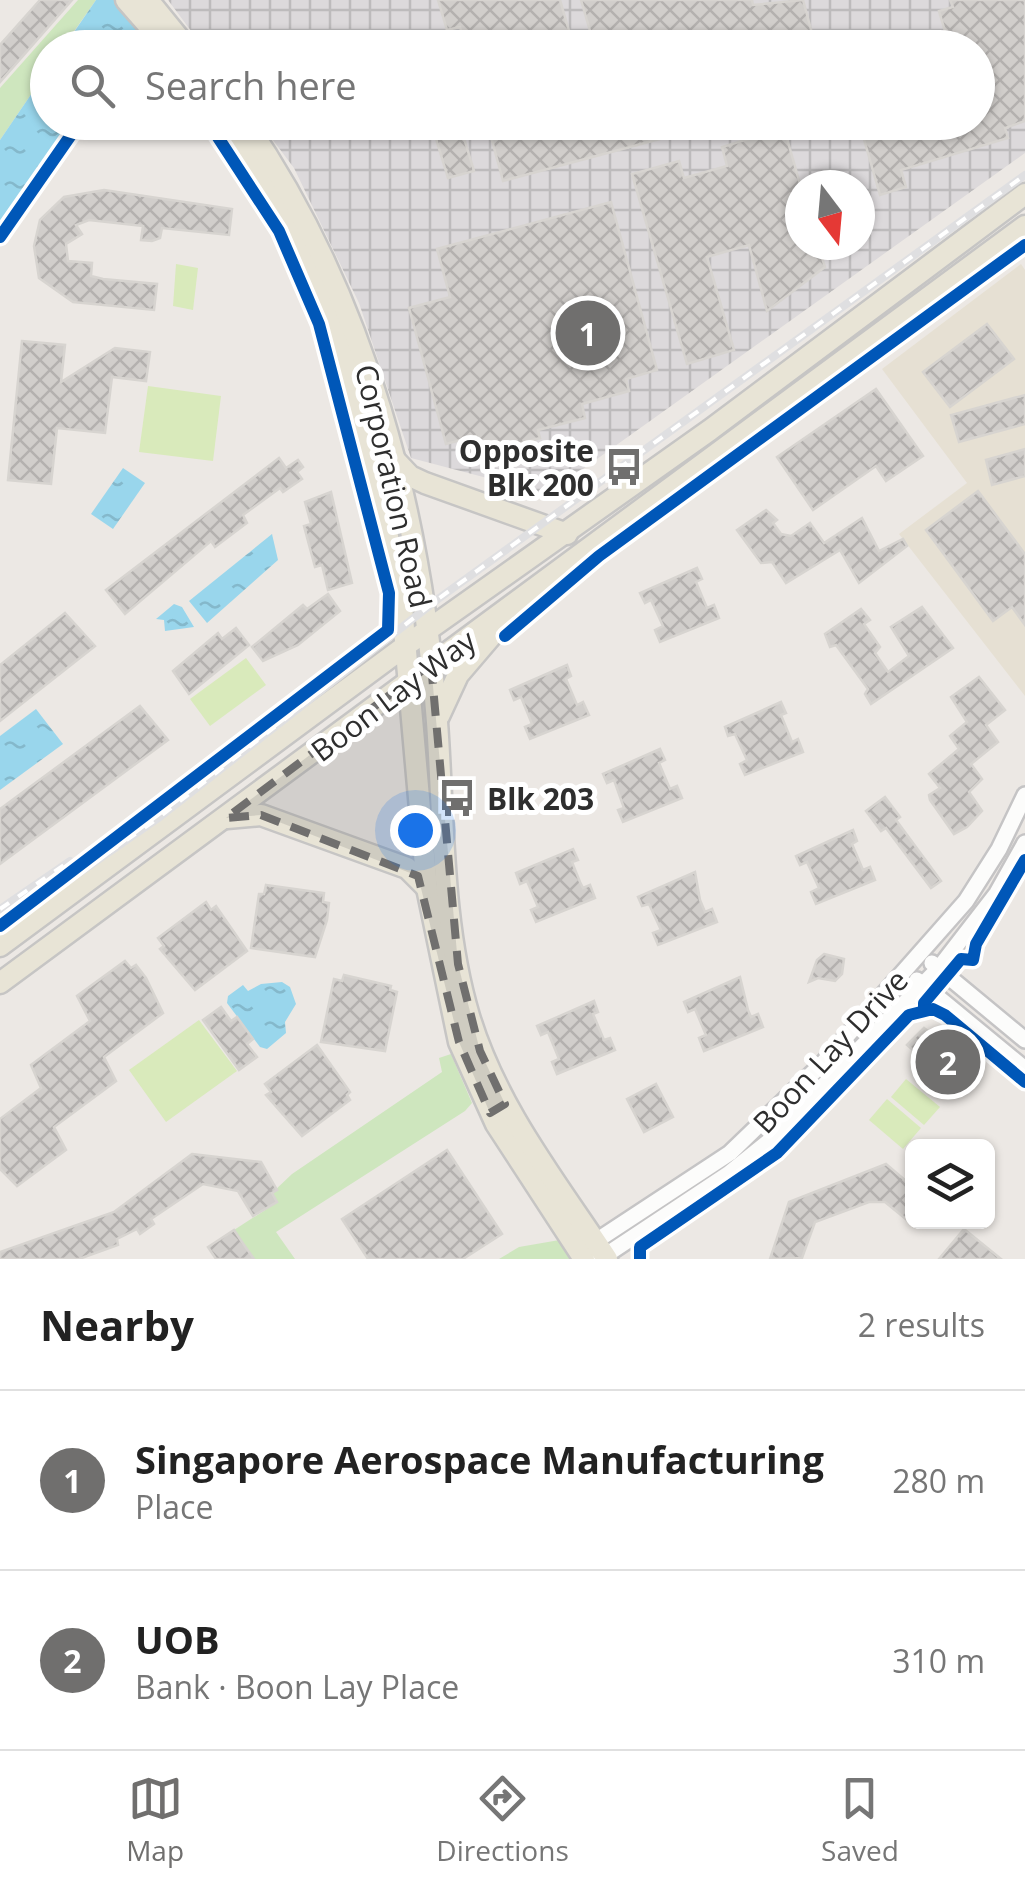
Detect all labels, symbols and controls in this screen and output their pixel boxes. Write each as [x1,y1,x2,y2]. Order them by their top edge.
search box [30,30,995,140]
icon: search [65,58,120,113]
text: Search here [145,59,357,111]
north arrow [785,170,875,260]
pin: 1 [556,296,620,370]
street label: Corporation Road [346,360,442,612]
place label: Opposite Blk 200 [459,430,594,505]
bus stop icon: Opposite Blk 200 [603,446,645,488]
street label: Boon Lay Way [302,619,484,770]
bus stop icon: Blk 203 [436,777,478,819]
place label: Blk 203 [487,778,594,819]
your location [390,805,441,856]
street label: Boon Lay Drive [743,960,917,1142]
pin: 2 [916,1024,980,1100]
map controls [905,1139,995,1229]
button: layers [905,1139,995,1229]
text: Nearby [40,1296,194,1353]
text: 2 results [858,1303,985,1346]
text: Singapore Aerospace Manufacturing [135,1433,824,1485]
text: 1 [63,1459,82,1502]
text: 280 m [892,1459,985,1502]
text: Place [135,1485,213,1528]
text: UOB [135,1613,220,1665]
text: 2 [63,1639,82,1682]
text: 310 m [892,1639,985,1682]
text: Bank · Boon Lay Place [135,1665,459,1708]
tab: Map [126,1771,184,1869]
tab: Directions [436,1771,569,1869]
tab: Saved [821,1771,899,1869]

